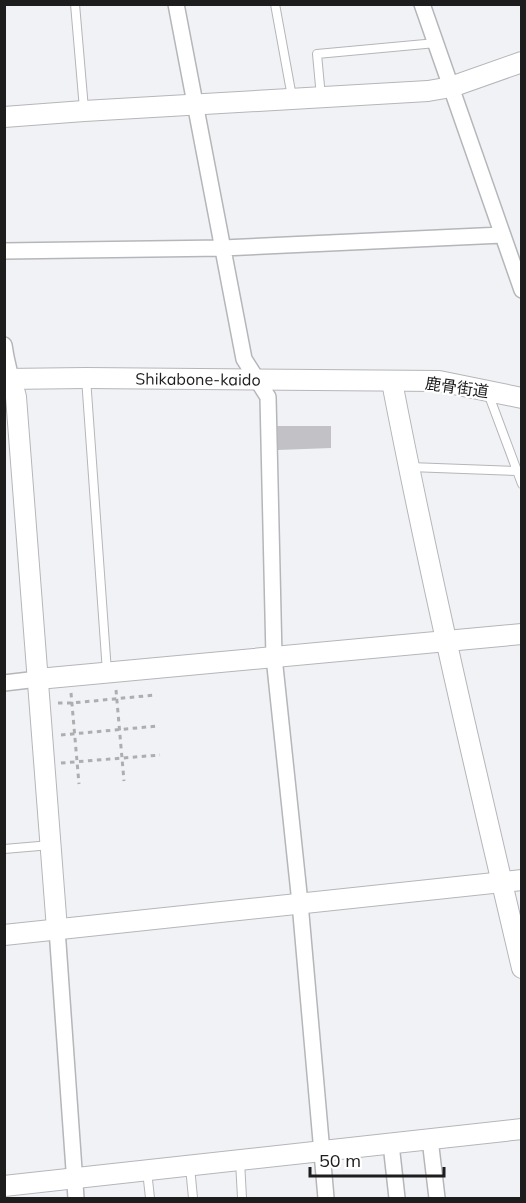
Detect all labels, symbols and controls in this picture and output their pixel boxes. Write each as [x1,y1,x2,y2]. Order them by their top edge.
street label: Shikabone-kaido [135,368,261,389]
street label: 鹿骨街道 [424,373,490,401]
scale bar [310,1140,444,1178]
text: 50 m [319,1149,361,1172]

